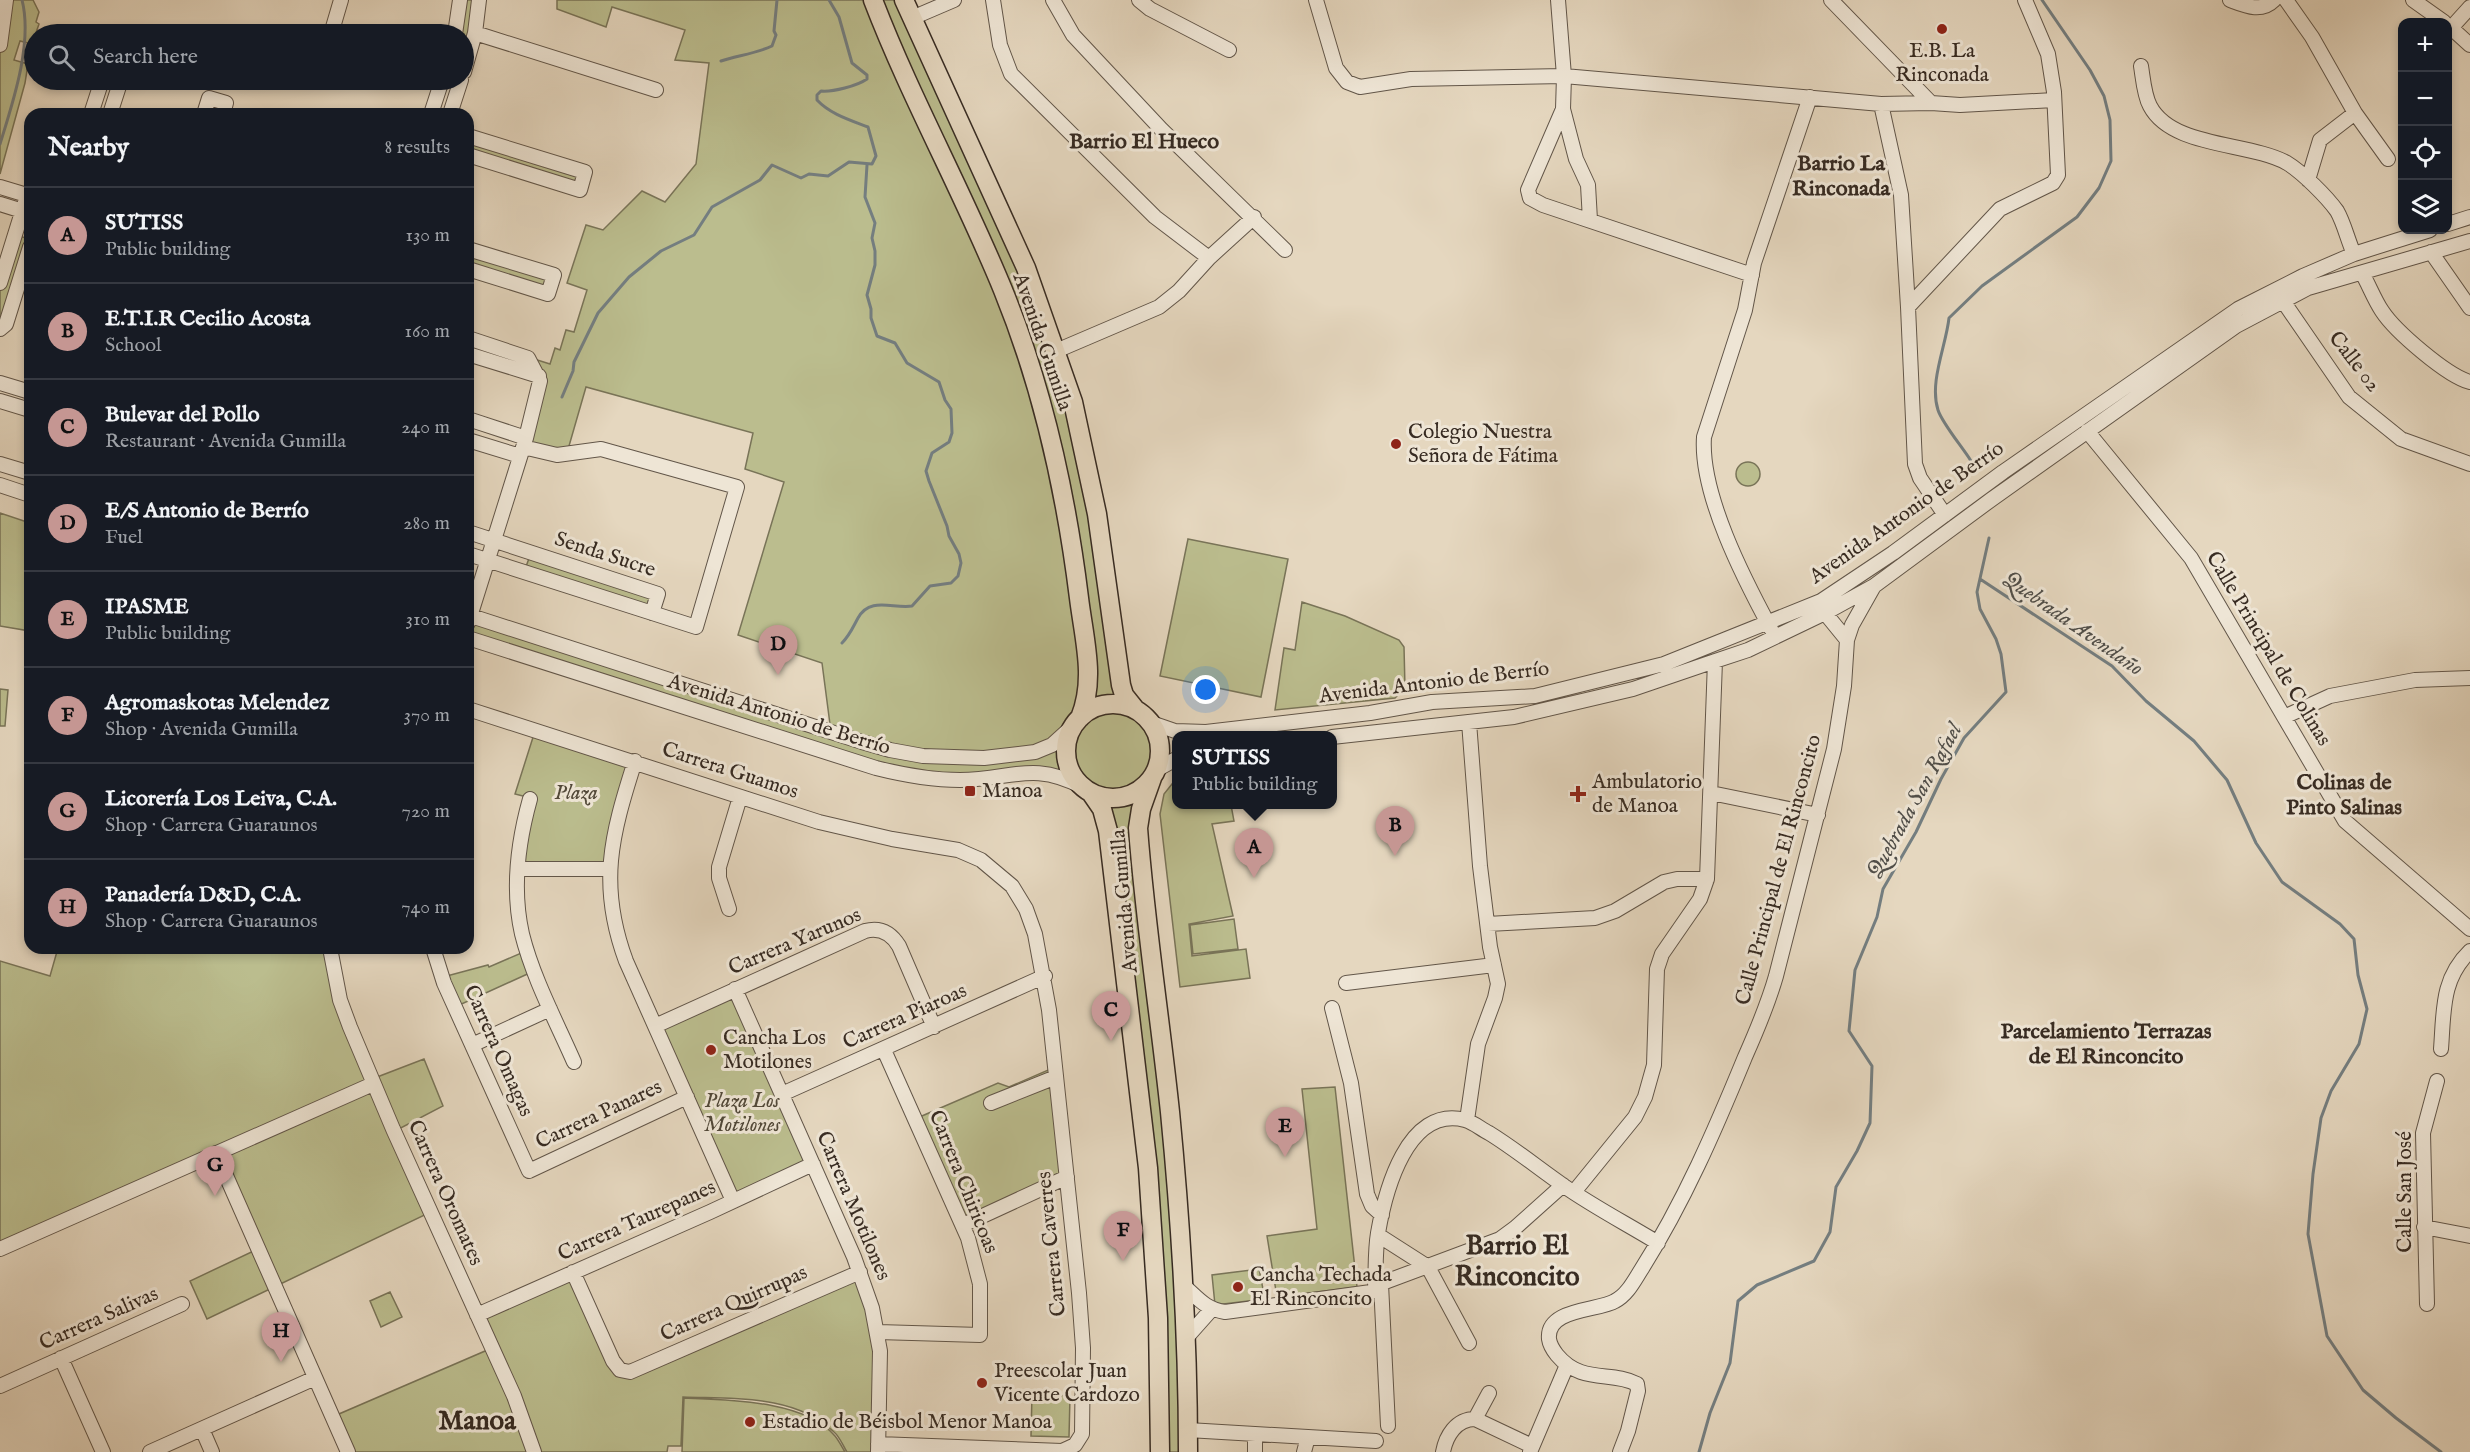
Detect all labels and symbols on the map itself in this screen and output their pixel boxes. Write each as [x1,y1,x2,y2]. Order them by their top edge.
marker: E.B. La Rinconada [1935,22,1949,36]
place label: E.B. La Rinconada [1895,38,1990,89]
district label: Barrio El Hueco [1069,128,1219,156]
district label: Barrio La Rinconada [1792,150,1890,203]
street label: Avenida Gumilla [1005,269,1079,415]
street label: Calle 02 [2322,326,2386,398]
place label: Colegio Nuestra Señora de Fátima [1408,419,1559,470]
street label: Avenida Antonio de Berrío [1804,435,2010,591]
marker: Colegio Nuestra Señora de Fátima [1389,437,1403,451]
street label: Senda Sucre [551,526,659,584]
street label: Calle Principal de Colinas [2199,547,2337,751]
water label: Quebrada Avendaño [1997,565,2149,683]
pin: D [758,626,798,675]
street label: Avenida Antonio de Berrío [1316,655,1551,711]
street label: Avenida Antonio de Berrío [663,668,894,762]
your location [1191,675,1220,704]
water label: Quebrada San Rafael [1861,717,1970,883]
street label: Calle Principal de El Rinconcito [1730,732,1828,1008]
street label: Carrera Guamos [658,736,802,806]
place label: Ambulatorio de Manoa [1591,769,1702,820]
district label: Colinas de Pinto Salinas [2286,769,2402,822]
place label: Manoa [982,778,1043,805]
park label: Plaza [554,780,598,807]
marker: Manoa [963,784,977,798]
marker: Ambulatorio de Manoa [1569,785,1587,803]
pin: B [1376,806,1414,856]
street label: Avenida Gumilla [1105,827,1145,975]
pin: A [1234,828,1274,878]
street label: Carrera Yarunos [724,902,866,982]
street label: Carrera Piaroas [839,978,971,1056]
street label: Carrera Omagas [457,981,539,1121]
pin: C [1092,992,1130,1041]
district label: Parcelamiento Terrazas de El Rinconcito [2000,1018,2212,1071]
place label: Cancha Los Motilones [723,1025,826,1076]
marker: Cancha Los Motilones [704,1043,718,1057]
street label: Carrera Panares [531,1074,667,1156]
park label: Plaza Los Motilones [704,1088,781,1139]
street label: Carrera Chiricoas [922,1106,1004,1258]
pin: E [1266,1108,1304,1157]
street label: Carrera Oromates [401,1116,489,1270]
street label: Carrera Motilones [809,1127,897,1285]
street label: Calle San José [2392,1131,2419,1253]
pin: G [196,1146,234,1196]
street label: Carrera Caverres [1031,1170,1073,1318]
street label: Carrera Taurepanes [554,1174,720,1268]
pin: F [1104,1212,1142,1261]
district label: Barrio El Rinconcito [1455,1230,1580,1295]
street label: Carrera Quirrupas [656,1259,812,1349]
place label: Cancha Techada El Rinconcito [1250,1262,1393,1313]
marker: Cancha Techada El Rinconcito [1231,1280,1245,1294]
street label: Carrera Salivas [35,1281,163,1357]
pin: H [262,1312,300,1362]
place label: Preescolar Juan Vicente Cardozo [993,1358,1140,1409]
marker: Preescolar Juan Vicente Cardozo [975,1376,989,1390]
district label: Manoa [438,1405,517,1439]
place label: Estadio de Béisbol Menor Manoa [762,1409,1053,1436]
marker: Estadio de Béisbol Menor Manoa [743,1415,757,1429]

